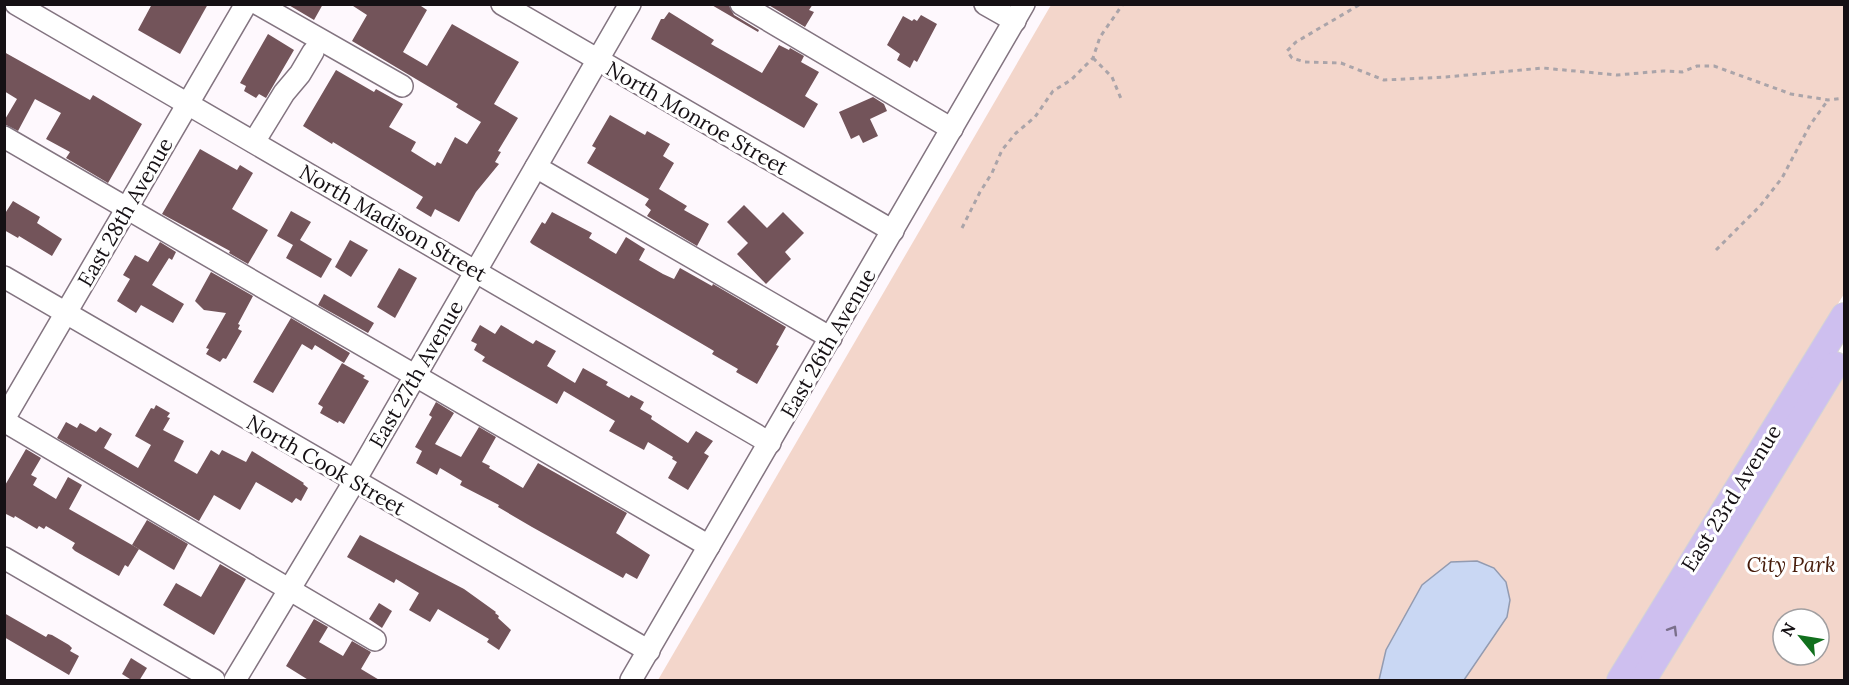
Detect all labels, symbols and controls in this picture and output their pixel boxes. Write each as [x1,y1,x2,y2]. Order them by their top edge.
street label: North Monroe Street [601,55,793,181]
street label: East 28th Avenue [71,133,179,291]
street label: North Madison Street [294,158,492,288]
street label: East 26th Avenue [774,263,882,423]
street label: East 27th Avenue [363,295,469,453]
street label: North Cook Street [242,409,411,522]
street label: East 23rd Avenue [1675,420,1787,576]
park label: City Park [1746,551,1836,578]
north arrow [1771,607,1831,667]
text: N [1776,619,1800,640]
one-way arrow [1665,626,1677,636]

